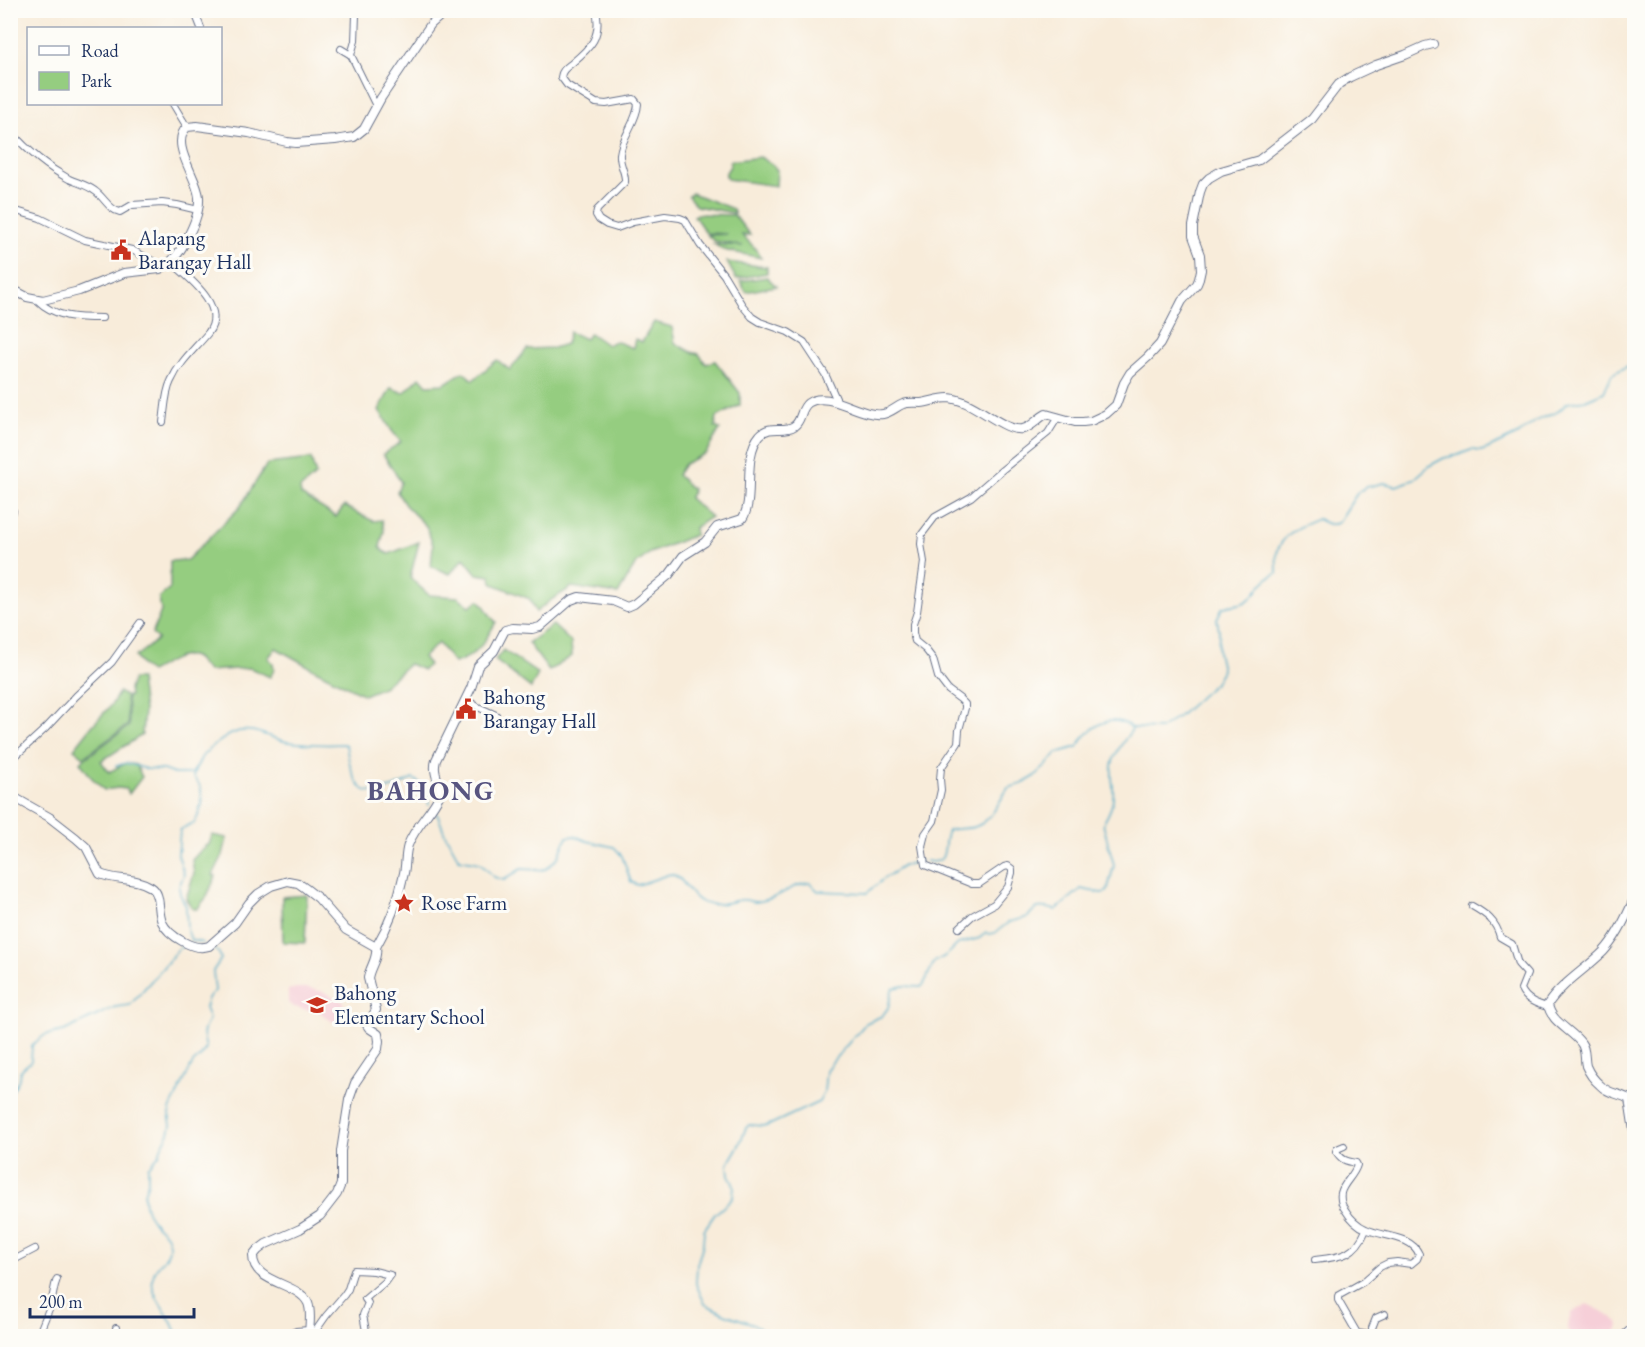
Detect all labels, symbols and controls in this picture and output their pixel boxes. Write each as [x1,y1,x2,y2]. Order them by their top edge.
legend [27,27,222,105]
text: Road [81,39,120,62]
text: Park [81,69,112,92]
place label: Alapang Barangay Hall [137,224,251,275]
public building icon: Alapang Barangay Hall [109,238,133,262]
place label: Bahong Barangay Hall [483,683,596,734]
public building icon: Bahong Barangay Hall [454,697,478,721]
district label: BAHONG [367,773,495,808]
place label: Rose Farm [421,889,507,916]
place icon: Rose Farm [392,891,416,915]
place label: Bahong Elementary School [334,979,485,1030]
school or university icon: Bahong Elementary School [305,993,329,1017]
scale bar [30,1281,194,1319]
text: 200 m [39,1290,83,1313]

